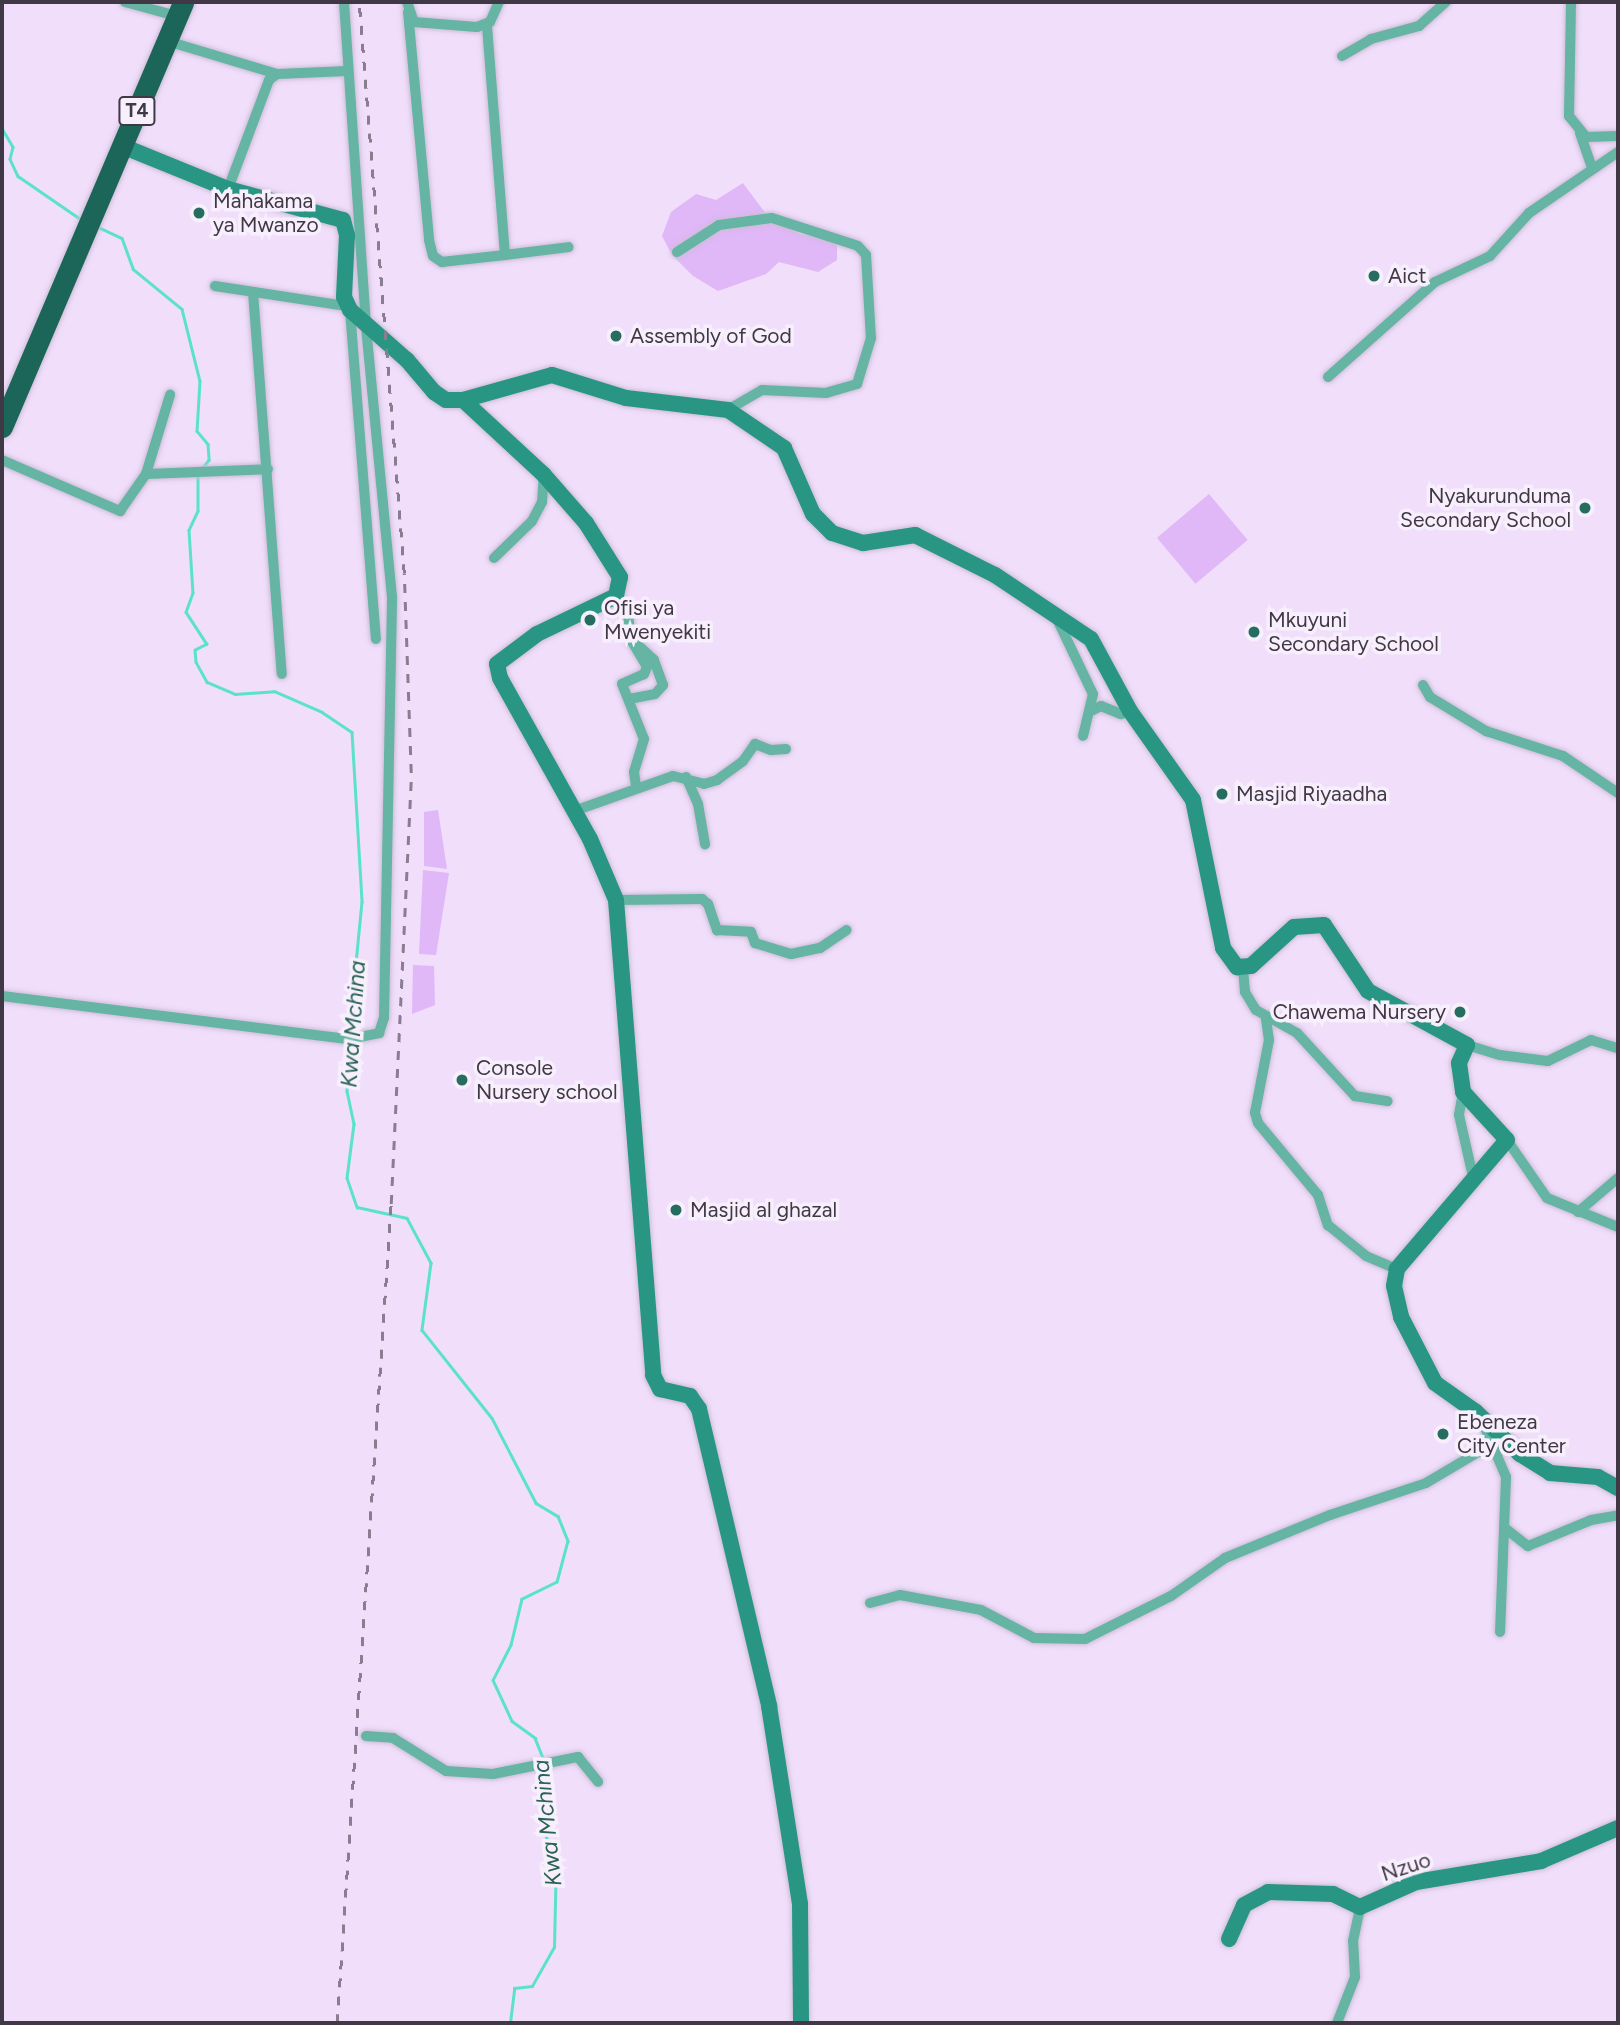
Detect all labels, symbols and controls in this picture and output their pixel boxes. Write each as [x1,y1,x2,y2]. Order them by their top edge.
road number: T4 [118,96,156,127]
place label: Mahakama ya Mwanzo [213,188,319,238]
marker: Mahakama ya Mwanzo [191,205,207,221]
place label: Aict [1388,263,1426,289]
marker: Aict [1366,268,1382,284]
place label: Assembly of God [630,323,792,349]
marker: Assembly of God [608,328,624,344]
place label: Nyakurunduma Secondary School [1400,483,1571,533]
marker: Nyakurunduma Secondary School [1577,500,1593,516]
place label: Ofisi ya Mwenyekiti [604,595,711,645]
place label: Mkuyuni Secondary School [1268,607,1439,657]
marker: Ofisi ya Mwenyekiti [582,612,598,628]
marker: Mkuyuni Secondary School [1246,624,1262,640]
place label: Masjid Riyaadha [1236,781,1387,807]
marker: Masjid Riyaadha [1214,786,1230,802]
water label: Kwa Mchina [335,960,371,1088]
place label: Chawema Nursery [1273,999,1446,1025]
marker: Chawema Nursery [1452,1004,1468,1020]
place label: Console Nursery school [476,1055,617,1105]
marker: Console Nursery school [454,1072,470,1088]
place label: Masjid al ghazal [690,1197,837,1223]
marker: Masjid al ghazal [668,1202,684,1218]
place label: Ebeneza City Center [1457,1409,1566,1459]
marker: Ebeneza City Center [1435,1426,1451,1442]
water label: Kwa Mchina [527,1758,567,1888]
street label: Nzuo [1378,1847,1434,1887]

